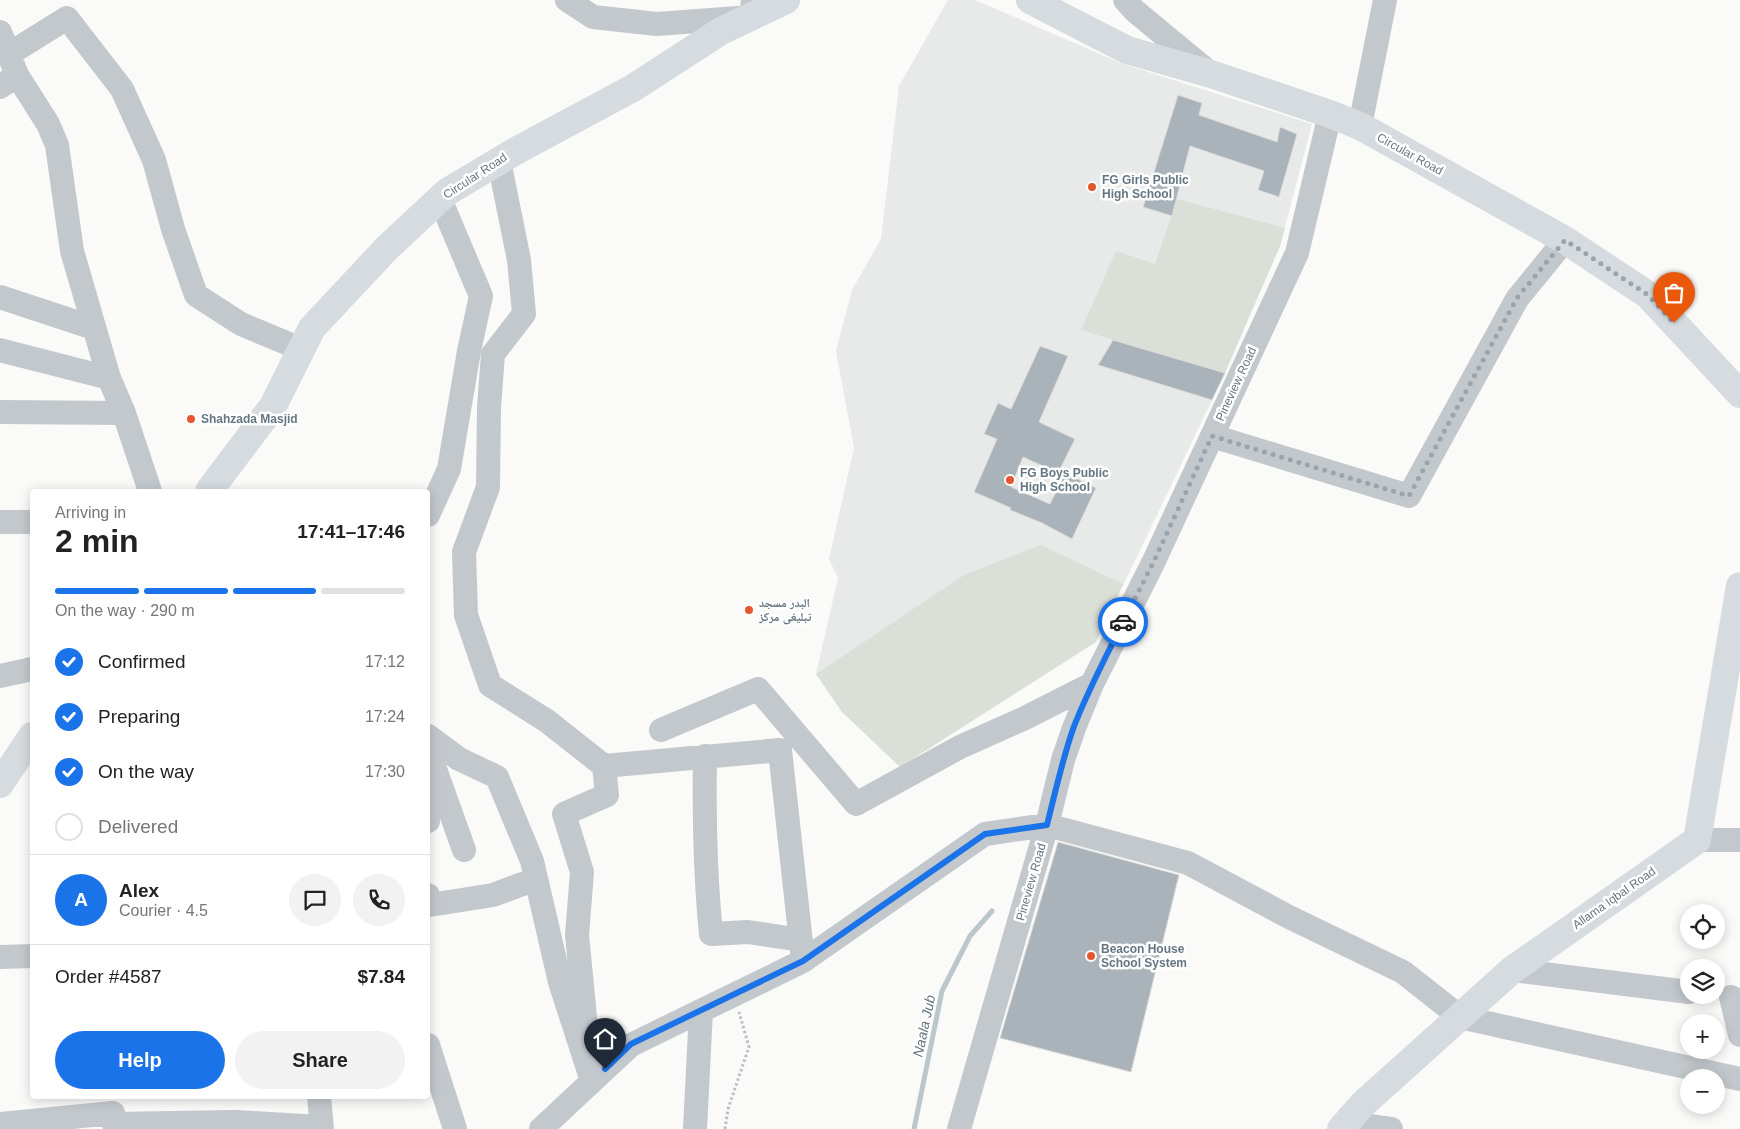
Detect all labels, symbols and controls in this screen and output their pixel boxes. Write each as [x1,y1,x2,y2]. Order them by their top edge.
street label: Circular Road [1375,130,1445,178]
street label: Circular Road [440,150,510,202]
place label: FG Girls Public High School [1102,173,1189,201]
marker: FG Girls Public High School [1086,181,1098,193]
pin [1653,272,1695,323]
icon: bag [1660,279,1688,307]
street label: Pineview Road [1213,345,1259,423]
place label: Shahzada Masjid [201,412,298,426]
marker: Shahzada Masjid [185,413,197,425]
place label: FG Boys Public High School [1020,466,1109,494]
marker: FG Boys Public High School [1004,474,1016,486]
text: Arriving in [55,504,126,521]
text: 17:41–17:46 [297,521,405,542]
text: 2 min [55,523,139,559]
place label: البدر مسجد تبلیغی مرکز [758,596,812,625]
courier [1098,597,1148,647]
text: On the way · 290 m [55,602,195,619]
marker: البدر مسجد تبلیغی مرکز [743,604,755,616]
icon: car [1109,608,1137,636]
icon: check [55,648,83,676]
text: Confirmed [98,651,186,672]
text: 17:12 [365,653,405,670]
icon: check [55,703,83,731]
text: Preparing [98,706,180,727]
text: 17:24 [365,708,405,725]
icon: check [55,758,83,786]
text: On the way [98,761,194,782]
text: 17:30 [365,763,405,780]
text: Delivered [98,816,178,837]
street label: Pineview Road [1013,842,1049,922]
street label: Allama Iqbal Road [1570,864,1658,932]
button: chat [289,874,341,926]
button: phone [353,874,405,926]
text: Alex [119,880,159,901]
text: A [74,889,88,910]
text: Courier · 4.5 [119,902,208,919]
map controls [1680,904,1725,1114]
button: locate [1680,904,1725,949]
place label: Beacon House School System [1101,942,1187,970]
marker: Beacon House School System [1085,950,1097,962]
button: layers [1680,959,1725,1004]
text: Order #4587 [55,966,162,987]
text: $7.84 [357,966,405,987]
water label: Naala Jub [910,993,938,1058]
button: + [1680,1014,1725,1059]
pin [584,1018,626,1069]
icon: home [591,1025,619,1053]
button: Help [55,1031,225,1089]
button: Share [235,1031,405,1089]
button: − [1680,1069,1725,1114]

